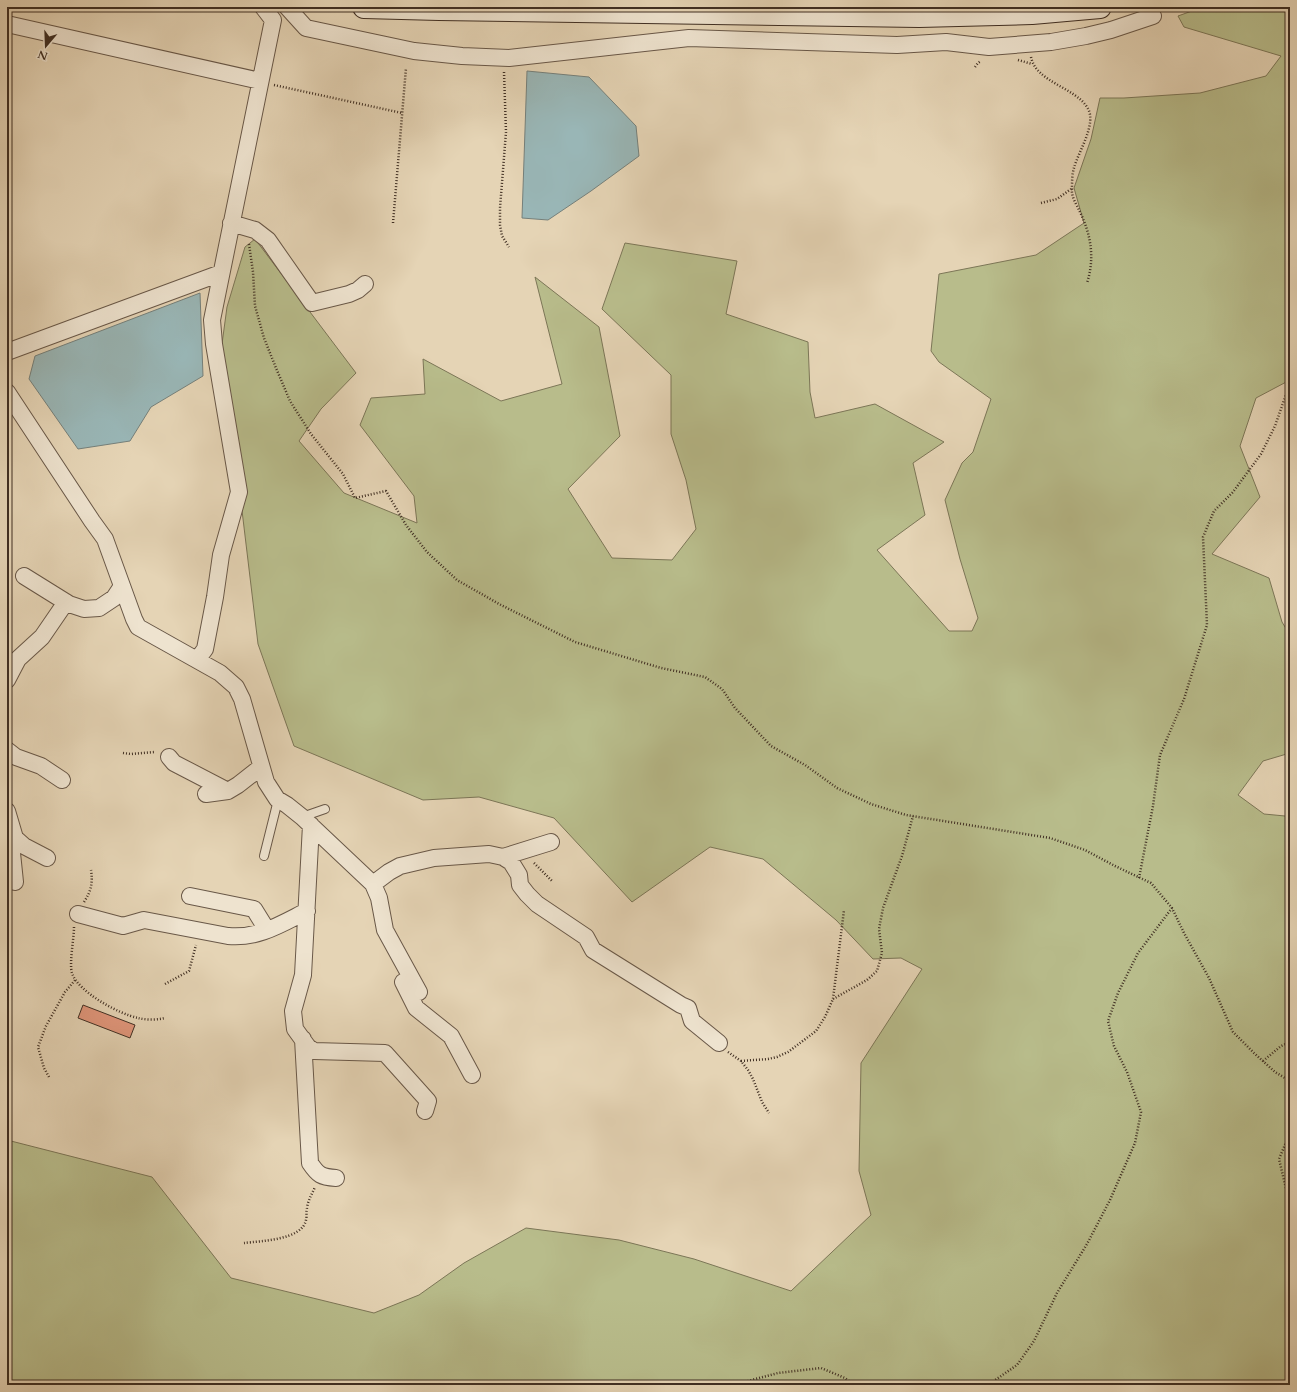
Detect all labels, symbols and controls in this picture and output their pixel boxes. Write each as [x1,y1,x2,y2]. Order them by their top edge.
north arrow [26,26,66,66]
text: N [36,46,50,64]

